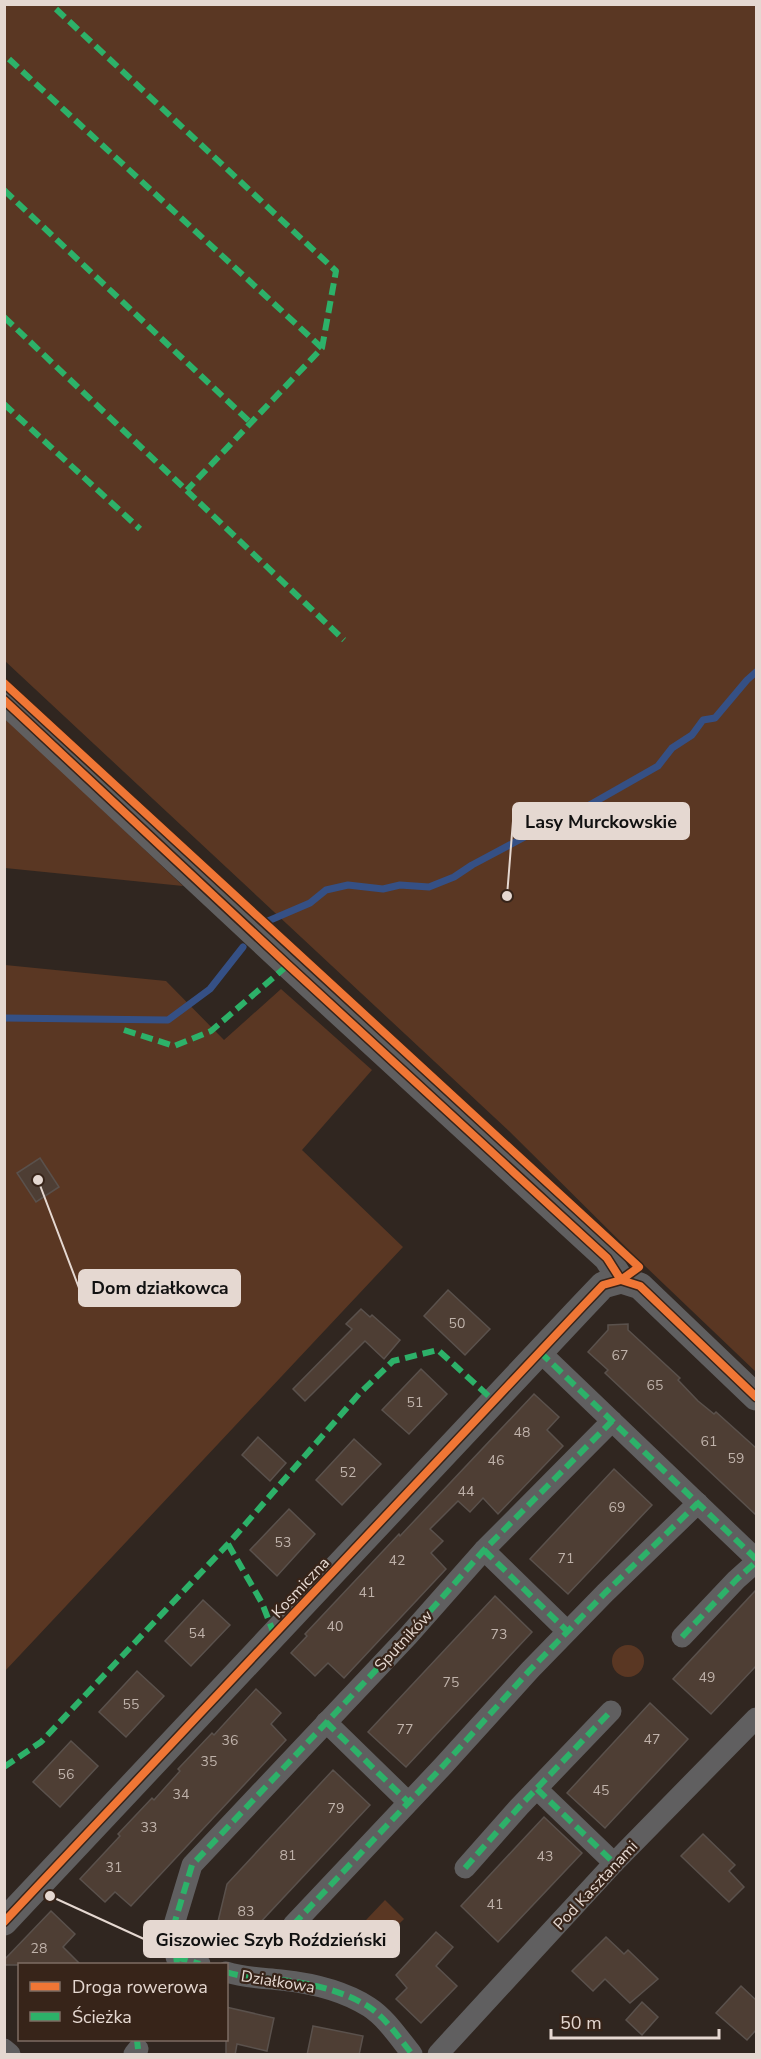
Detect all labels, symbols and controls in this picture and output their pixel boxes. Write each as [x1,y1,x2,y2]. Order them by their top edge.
callout: Lasy Murckowskie [513,803,689,839]
text: Lasy Murckowskie [525,810,677,834]
callout: Dom działkowca [79,1270,240,1306]
text: Dom działkowca [91,1276,229,1300]
house number: 50 [449,1314,465,1333]
house number: 67 [612,1346,628,1365]
house number: 65 [647,1376,663,1395]
house number: 51 [407,1393,423,1412]
house number: 48 [514,1423,530,1442]
house number: 61 [701,1432,717,1451]
house number: 59 [728,1449,744,1468]
house number: 46 [488,1451,504,1470]
house number: 52 [340,1463,356,1482]
house number: 44 [458,1482,474,1501]
house number: 69 [609,1498,625,1517]
house number: 53 [275,1533,291,1552]
house number: 71 [558,1549,574,1568]
house number: 42 [389,1551,405,1570]
street label: Kosmiczna [267,1552,335,1623]
house number: 41 [359,1583,375,1602]
street label: Sputników [370,1605,438,1676]
house number: 40 [327,1617,343,1636]
house number: 54 [189,1624,205,1643]
house number: 73 [491,1625,507,1644]
house number: 49 [699,1668,715,1687]
house number: 75 [443,1673,459,1692]
house number: 55 [123,1695,139,1714]
house number: 77 [397,1720,413,1739]
house number: 47 [644,1730,660,1749]
house number: 36 [222,1731,238,1750]
house number: 35 [201,1752,217,1771]
house number: 56 [58,1765,74,1784]
house number: 45 [593,1781,609,1800]
house number: 34 [173,1785,189,1804]
house number: 79 [328,1799,344,1818]
house number: 33 [141,1818,157,1837]
street label: Pod Kasztanami [549,1836,643,1935]
house number: 81 [280,1846,296,1865]
house number: 43 [537,1847,553,1866]
house number: 31 [106,1858,122,1877]
house number: 41 [487,1895,503,1914]
house number: 83 [238,1902,254,1921]
callout: Giszowiec Szyb Roździeński [144,1921,399,1957]
text: Giszowiec Szyb Roździeński [156,1928,386,1952]
house number: 28 [31,1939,47,1958]
legend [18,1963,228,2041]
street label: Działkowa [239,1965,316,1999]
text: Droga rowerowa [72,1975,208,1999]
scale bar [551,2002,719,2040]
text: Ścieżka [72,2005,132,2029]
text: 50 m [560,2011,602,2035]

